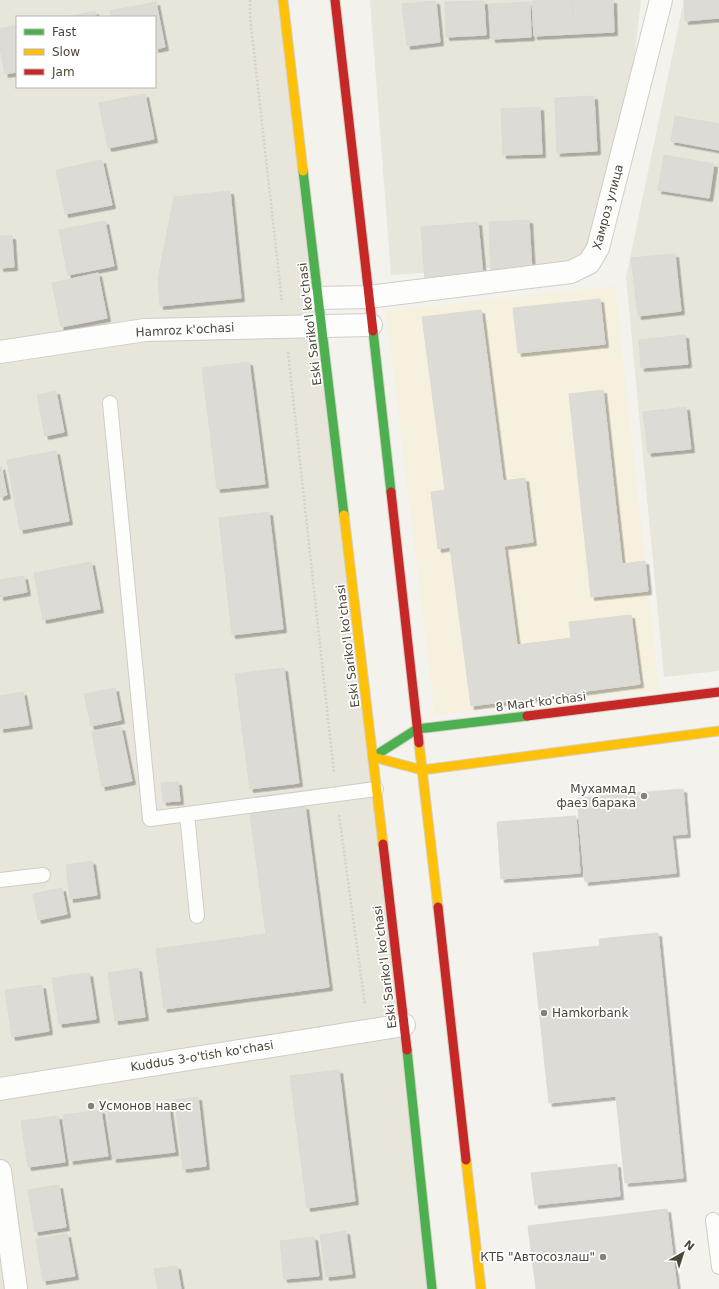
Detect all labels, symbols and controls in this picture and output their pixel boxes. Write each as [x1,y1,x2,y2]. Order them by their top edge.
legend [16,16,156,88]
text: Fast [52,25,76,39]
text: Slow [52,45,80,59]
text: Jam [51,65,75,79]
street label: Хамроз улица [590,163,626,251]
street label: Eski Sariko'l ko'chasi [296,262,324,386]
street label: Hamroz k'ochasi [135,320,235,340]
street label: Eski Sariko'l ko'chasi [334,584,362,708]
street label: 8 Mart ko'chasi [495,690,587,714]
place label: Мухаммад фаез барака [556,782,636,810]
marker: Мухаммад фаез барака [639,791,649,801]
street label: Eski Sariko'l ko'chasi [371,905,399,1029]
place label: Hamkorbank [552,1006,628,1020]
marker: Hamkorbank [539,1008,549,1018]
street label: Kuddus 3-o'tish ko'chasi [129,1038,275,1074]
place label: Усмонов навес [99,1099,192,1113]
marker: Усмонов навес [86,1101,96,1111]
north arrow [663,1233,703,1273]
text: N [681,1238,697,1254]
place label: КТБ "Автосозлаш" [480,1250,595,1264]
marker: КТБ "Автосозлаш" [598,1252,608,1262]

